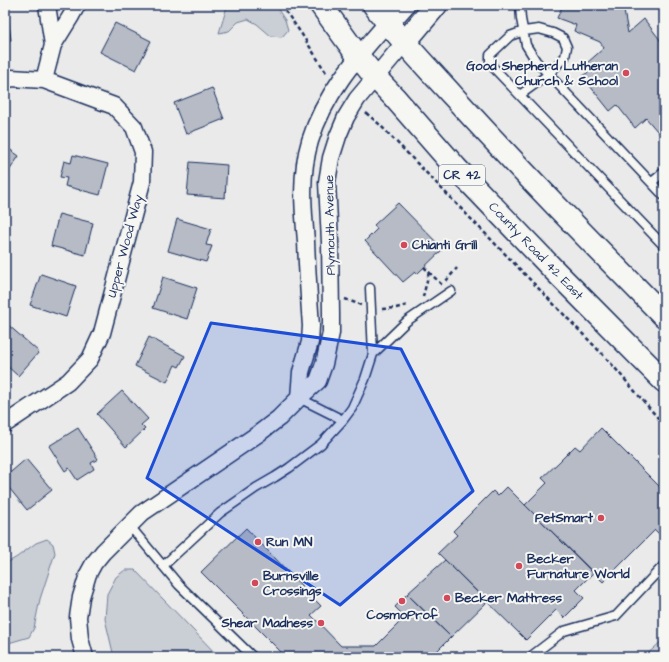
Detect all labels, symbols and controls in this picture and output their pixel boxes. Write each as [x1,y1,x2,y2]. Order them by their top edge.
place label: Good Shepherd Lutheran Church & School [466,57,618,90]
marker: Good Shepherd Lutheran Church & School [621,68,631,78]
road number: CR 42 [439,165,485,185]
street label: Plymouth Avenue [320,175,341,275]
street label: Upper Wood Way [103,193,148,300]
street label: County Road 42 East [484,198,588,305]
place label: Chianti Grill [412,236,477,254]
marker: Chianti Grill [399,240,409,250]
place label: PetSmart [535,509,594,527]
marker: PetSmart [596,513,606,523]
place label: Run MN [266,533,312,551]
marker: Run MN [253,537,263,547]
place label: Becker Furnature World [527,550,630,583]
marker: Becker Furnature World [514,561,524,571]
place label: Burnsville Crossings [263,567,322,602]
marker: Burnsville Crossings [250,578,260,588]
place label: Becker Mattress [455,589,563,607]
marker: Becker Mattress [442,593,452,603]
marker: CosmoProf [397,596,407,606]
place label: CosmoProf [367,606,439,624]
place label: Shear Madness [221,614,313,632]
marker: Shear Madness [316,618,326,628]

